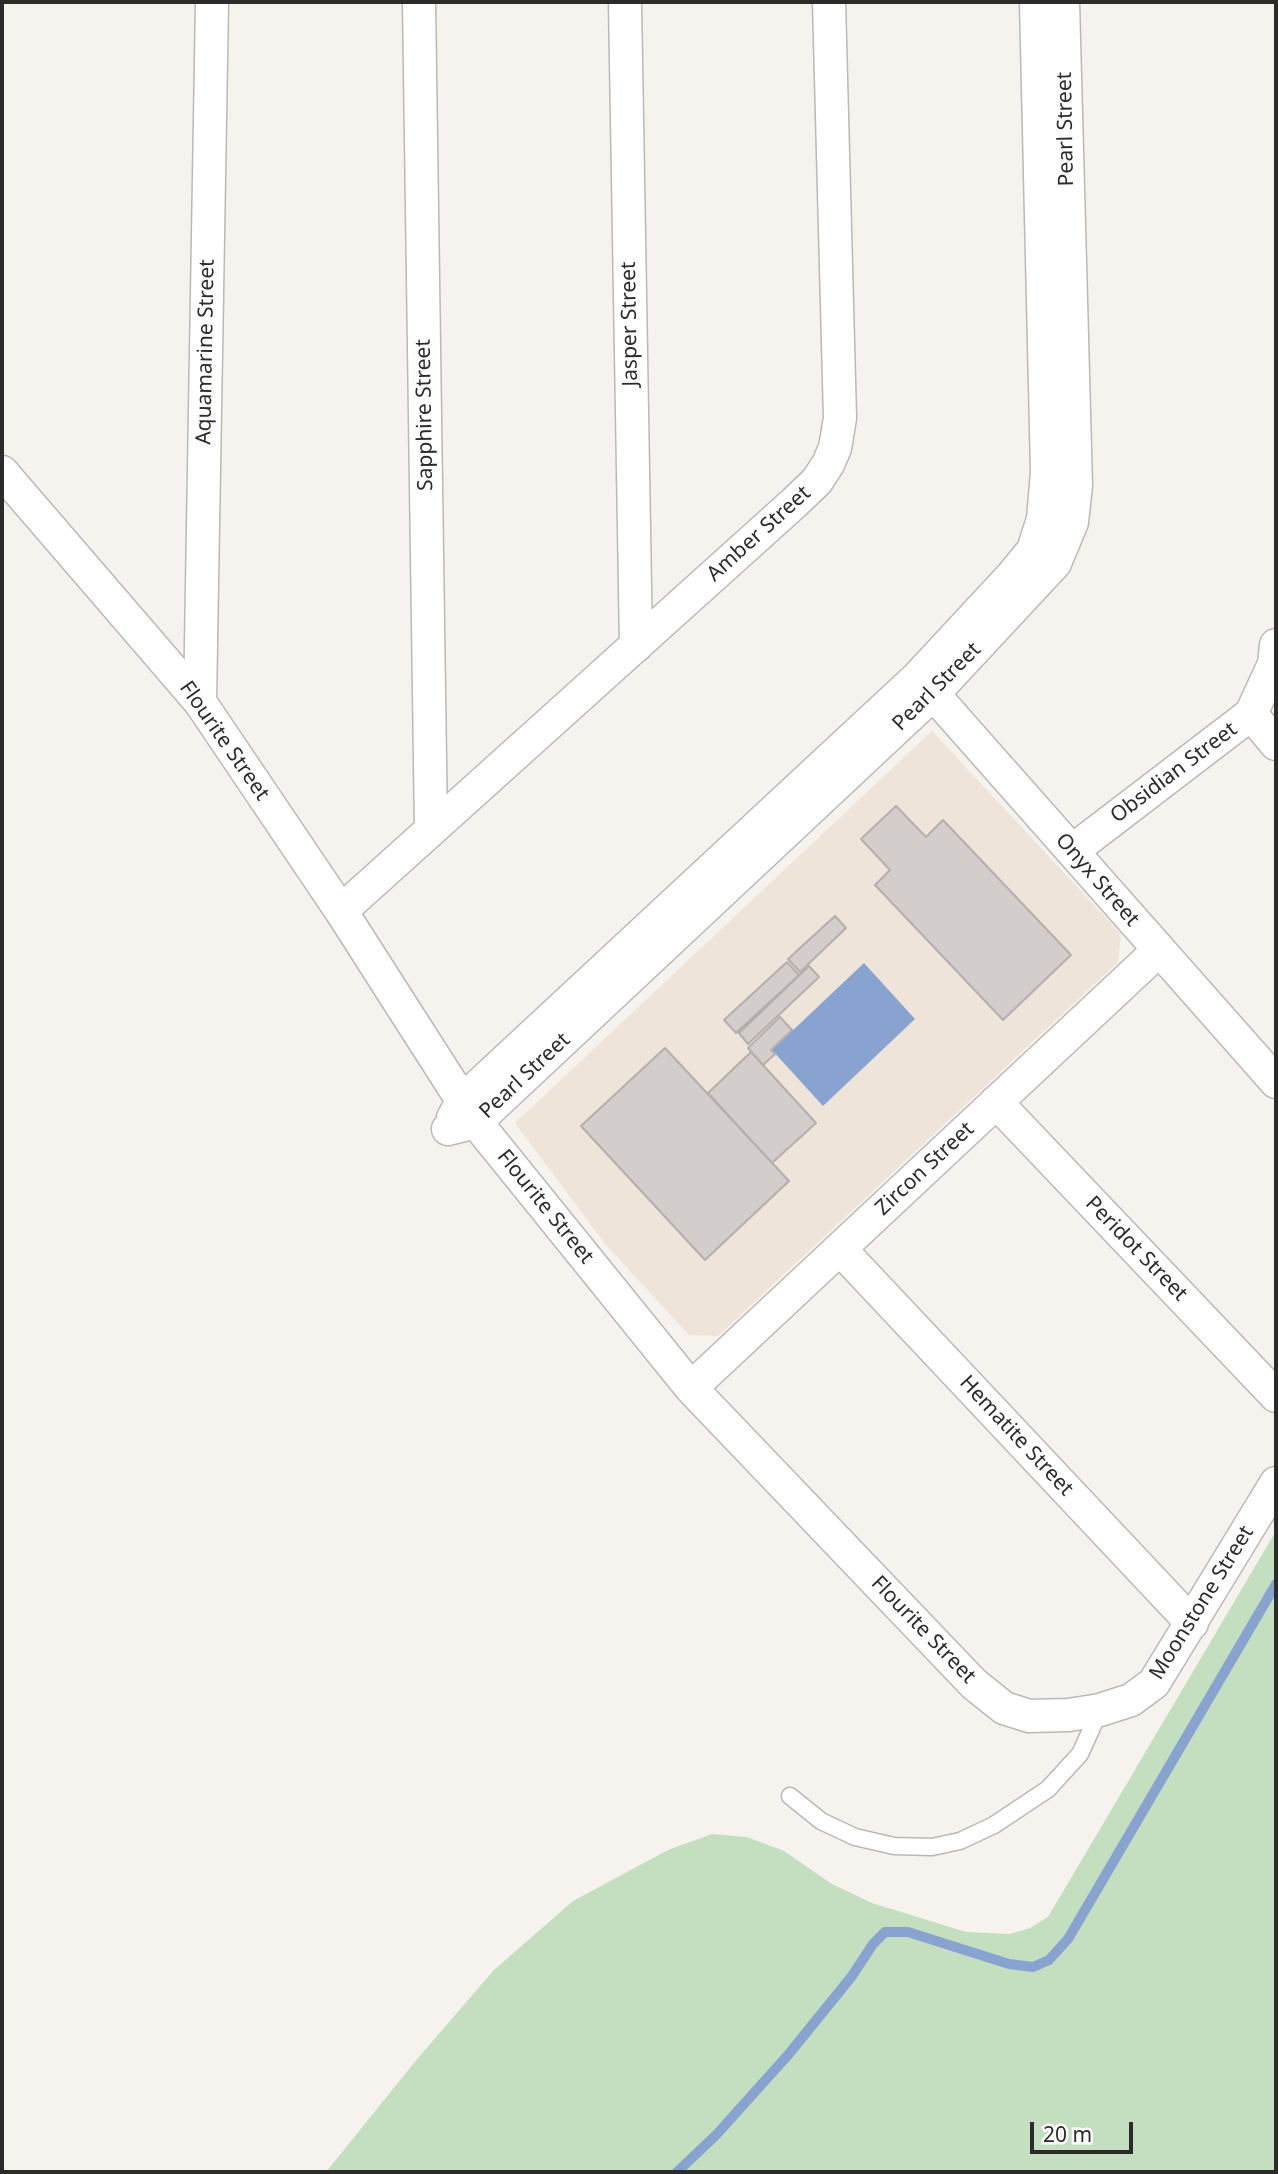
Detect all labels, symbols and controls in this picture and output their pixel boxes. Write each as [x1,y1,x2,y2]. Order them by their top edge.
street label: Pearl Street [1052,72,1080,186]
street label: Aquamarine Street [192,259,220,445]
street label: Jasper Street [616,261,644,387]
street label: Sapphire Street [411,339,439,491]
street label: Amber Street [702,481,816,587]
street label: Pearl Street [888,638,986,736]
street label: Flourite Street [174,677,274,805]
street label: Obsidian Street [1106,717,1242,829]
street label: Onyx Street [1050,828,1144,932]
street label: Pearl Street [475,1028,575,1124]
street label: Zircon Street [871,1117,979,1221]
street label: Flourite Street [491,1145,599,1269]
street label: Peridot Street [1080,1191,1192,1307]
street label: Hematite Street [954,1371,1078,1501]
street label: Moonstone Street [1144,1521,1260,1685]
street label: Flourite Street [865,1571,981,1689]
scale bar [1033,2108,1136,2152]
text: 20 m [1043,2120,1092,2148]

